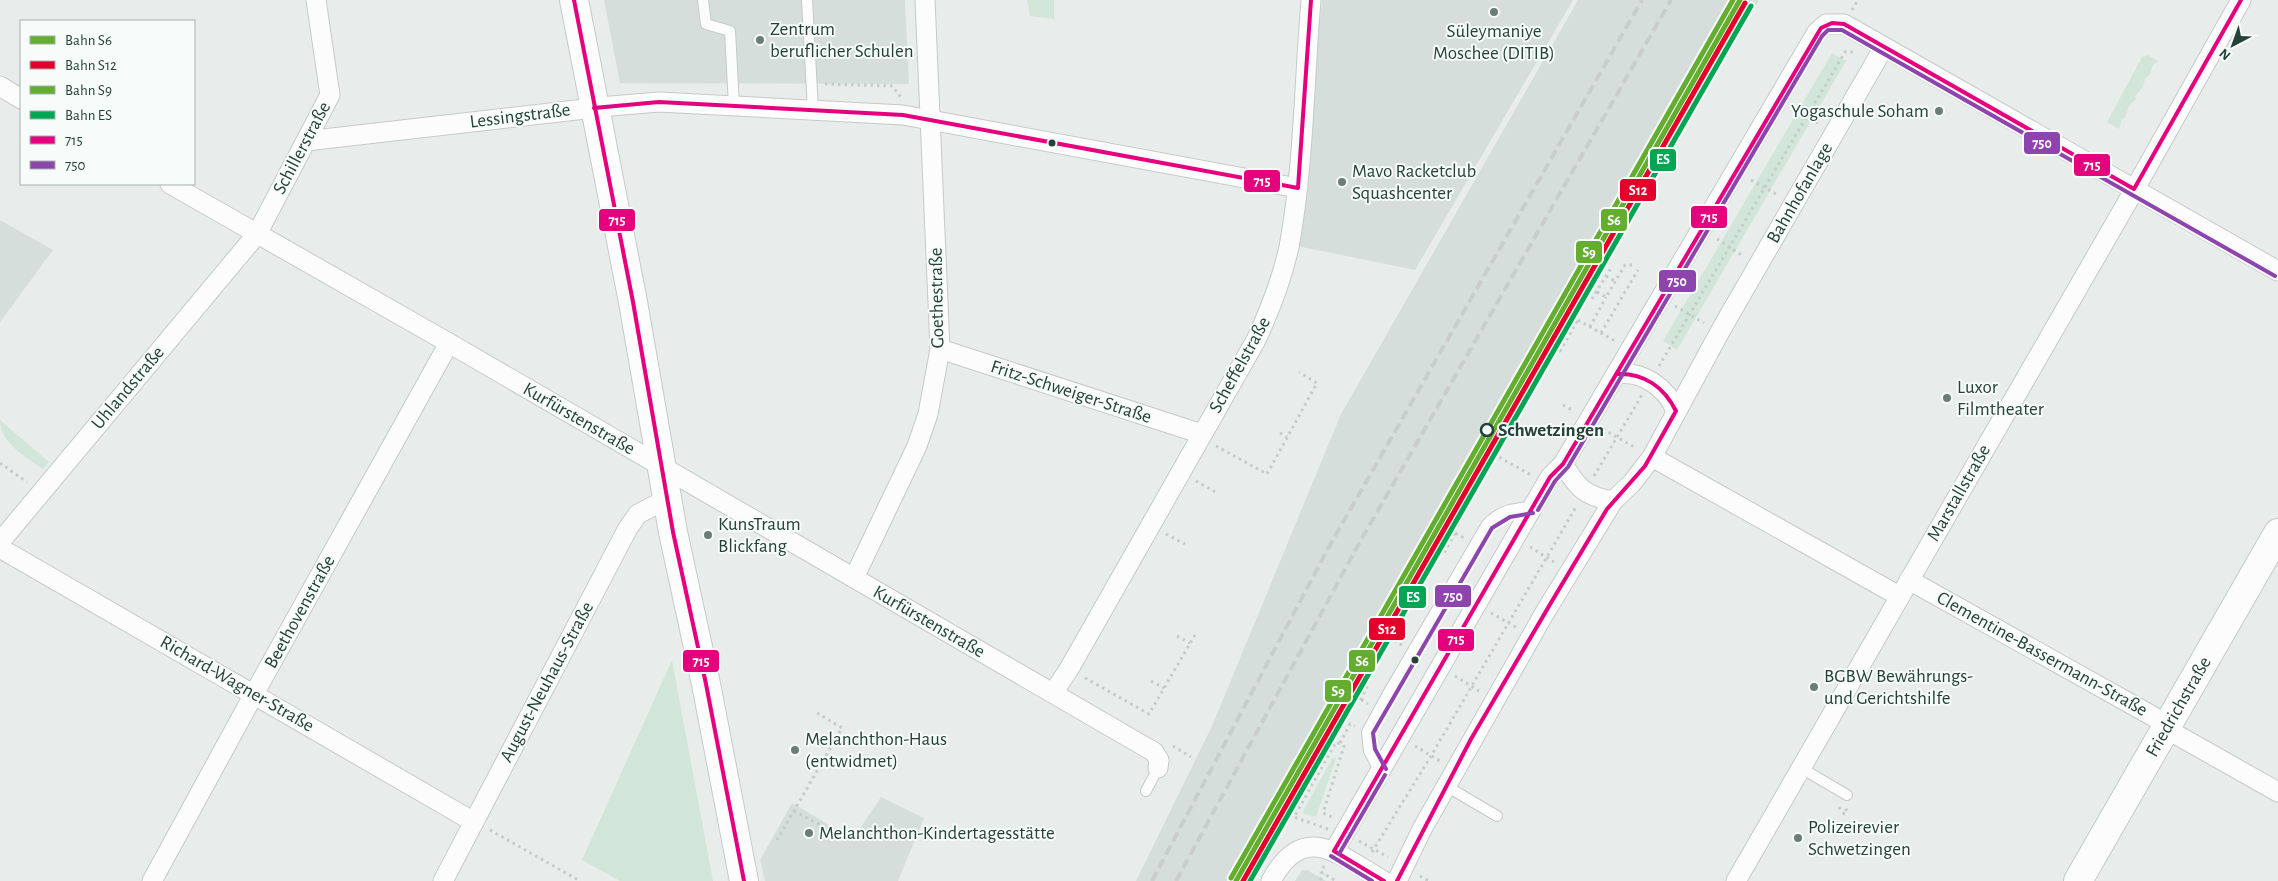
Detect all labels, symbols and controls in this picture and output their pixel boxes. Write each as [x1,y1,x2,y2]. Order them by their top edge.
marker: Süleymaniye Moschee (DITIB) [1488,6,1500,18]
legend [20,20,195,185]
place label: Zentrum beruflicher Schulen [770,20,914,61]
north arrow [2208,20,2258,70]
place label: Süleymaniye Moschee (DITIB) [1433,22,1555,63]
text: Bahn S6 [65,33,112,48]
marker: Zentrum beruflicher Schulen [754,34,766,46]
text: N [2217,46,2233,63]
text: Bahn S12 [65,58,117,73]
text: Bahn S9 [65,83,112,98]
street label: Schillerstraße [270,99,334,197]
street label: Lessingstraße [469,100,571,132]
place label: Yogaschule Soham [1791,102,1929,121]
marker: Yogaschule Soham [1933,105,1945,117]
text: Bahn ES [65,108,112,123]
line badge: 750 [2023,131,2061,155]
text: 715 [65,133,83,148]
text: 750 [2032,137,2052,151]
unlabelled marker [1047,138,1057,148]
street label: Bahnhofanlage [1764,139,1836,247]
line badge: ES [1649,148,1677,172]
text: ES [1656,153,1670,167]
line badge: 715 [2073,153,2111,177]
text: 750 [65,158,86,173]
text: 715 [2083,159,2101,173]
place label: Mavo Racketclub Squashcenter [1352,162,1476,203]
line badge: 715 [1243,169,1281,193]
text: 715 [1253,175,1271,189]
marker: Mavo Racketclub Squashcenter [1336,176,1348,188]
line badge: S12 [1619,178,1657,202]
text: S12 [1629,184,1648,198]
line badge: 715 [1690,205,1728,229]
line badge: 715 [598,208,636,232]
line badge: S6 [1600,208,1628,232]
text: 715 [1700,211,1718,225]
text: 715 [608,214,626,228]
text: S6 [1607,214,1621,228]
line badge: S9 [1575,240,1603,264]
text: S9 [1582,246,1596,260]
street label: Goethestraße [927,247,947,349]
line badge: 750 [1658,269,1697,293]
text: 750 [1667,275,1687,289]
street label: Scheffelstraße [1206,314,1274,416]
street label: Uhlandstraße [88,343,168,433]
street label: Fritz-Schweiger-Straße [988,357,1154,427]
place label: Luxor Filmtheater [1957,378,2044,419]
street label: Kurfürstenstraße [520,379,638,459]
marker: Luxor Filmtheater [1941,392,1953,404]
place label: Schwetzingen [1498,421,1604,440]
marker: Schwetzingen [1480,423,1494,437]
street label: Marstallstraße [1924,442,1994,544]
place label: KunsTraum Blickfang [718,515,801,556]
marker: KunsTraum Blickfang [702,529,714,541]
street label: Beethovenstraße [261,552,339,672]
street label: Kurfürstenstraße [870,582,988,662]
line badge: 750 [1434,584,1472,608]
line badge: ES [1398,585,1427,609]
street label: Clementine-Bassermann-Straße [1933,588,2151,720]
text: 750 [1443,590,1463,604]
text: ES [1406,591,1420,605]
street label: August-Neuhaus-Straße [497,599,597,765]
line badge: S12 [1368,617,1406,641]
text: S12 [1378,623,1397,637]
line badge: 715 [1437,628,1475,652]
street label: Richard-Wagner-Straße [157,632,317,736]
text: 715 [1447,633,1465,647]
line badge: 715 [682,649,720,673]
line badge: S6 [1348,649,1376,673]
street label: Friedrichstraße [2142,653,2214,760]
text: 715 [692,655,710,669]
text: S6 [1355,655,1369,669]
unlabelled marker [1410,655,1420,665]
place label: BGBW Bewährungs- und Gerichtshilfe [1824,667,1973,708]
line badge: S9 [1324,679,1352,703]
marker: BGBW Bewährungs- und Gerichtshilfe [1808,681,1820,693]
text: S9 [1331,685,1345,699]
place label: Melanchthon-Haus (entwidmet) [805,730,947,771]
marker: Melanchthon-Haus (entwidmet) [789,744,801,756]
place label: Polizeirevier Schwetzingen [1808,818,1911,859]
place label: Melanchthon-Kindertagesstätte [819,824,1055,843]
marker: Melanchthon-Kindertagesstätte [803,827,815,839]
marker: Polizeirevier Schwetzingen [1792,832,1804,844]

